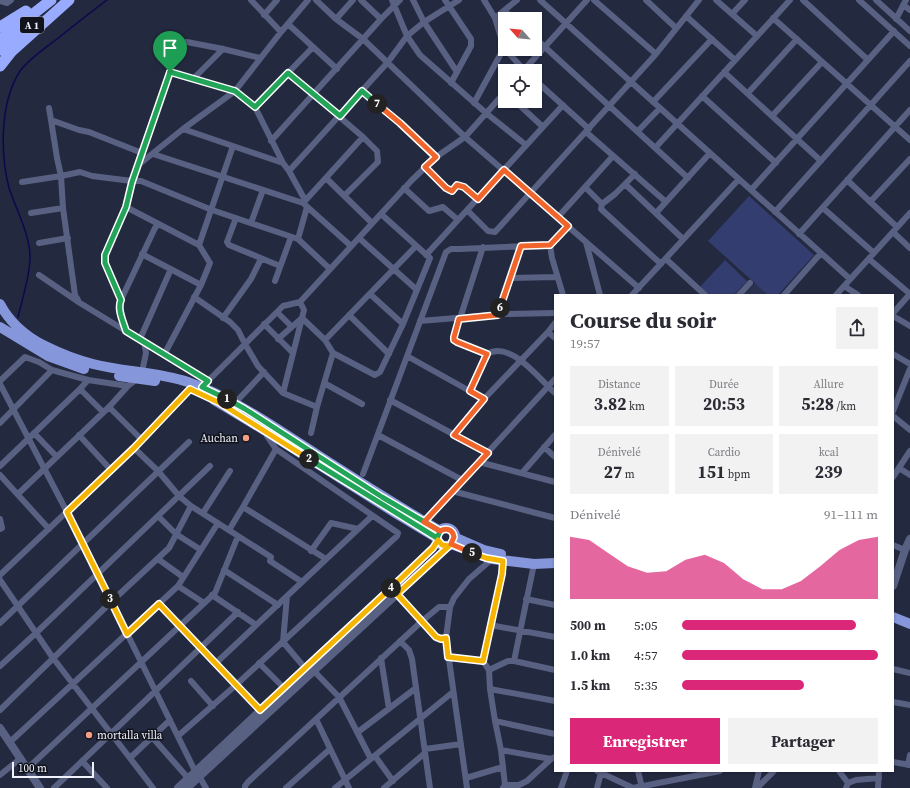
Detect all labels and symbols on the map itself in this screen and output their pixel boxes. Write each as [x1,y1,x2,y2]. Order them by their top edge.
north arrow [498,12,542,56]
road number: A 1 [20,17,44,33]
pin [153,31,187,72]
pin: 7 [367,94,387,114]
pin: 6 [490,298,510,318]
pin: 1 [217,389,237,409]
place label: Auchan [201,431,238,446]
marker: Auchan [241,433,251,443]
pin: 2 [299,449,319,469]
pin: 5 [462,543,482,563]
pin: 4 [381,578,401,598]
pin: 3 [100,589,120,609]
place label: mortalla villa [97,728,163,743]
marker: mortalla villa [84,730,94,740]
scale bar [12,760,94,779]

